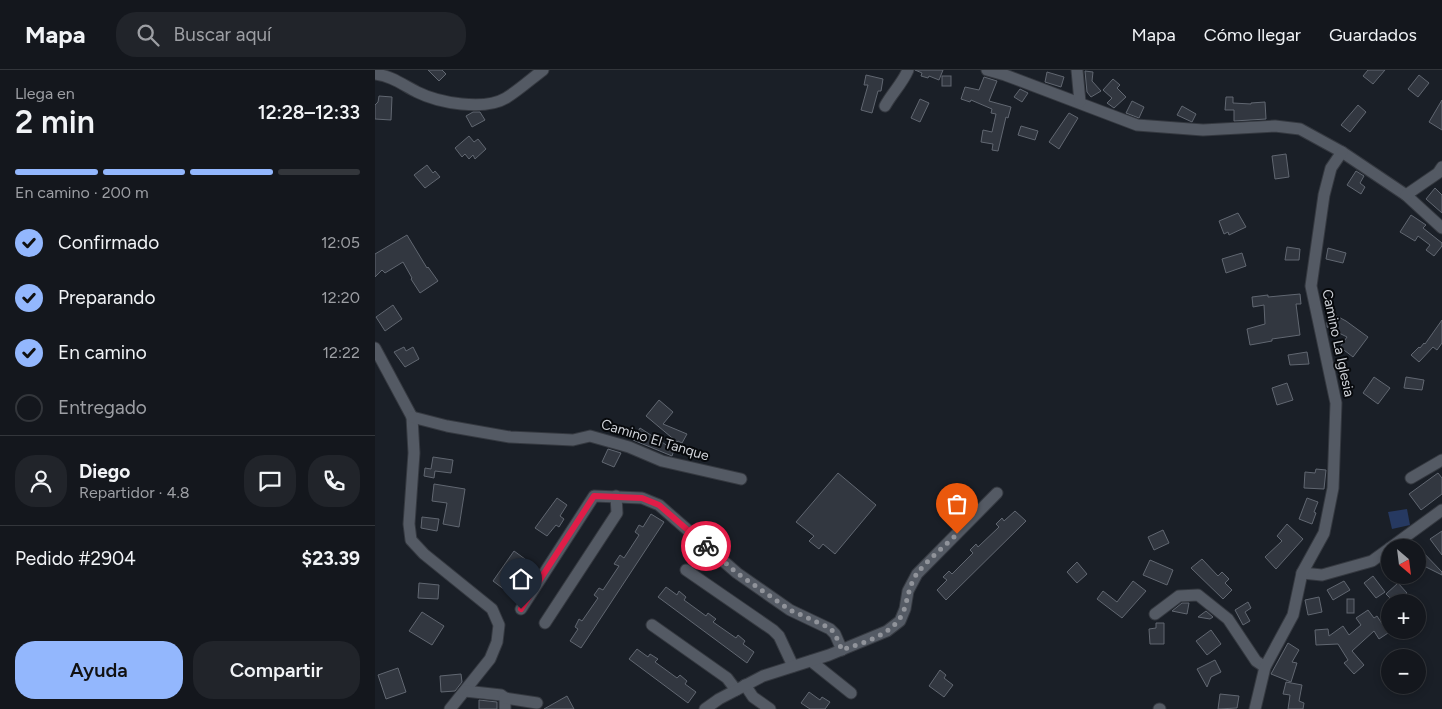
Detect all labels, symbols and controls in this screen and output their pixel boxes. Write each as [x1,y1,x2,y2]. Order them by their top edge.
search box [116,12,466,57]
text: Mapa [25,20,86,49]
icon: search [134,21,162,49]
text: Buscar aquí [174,23,271,46]
text: Mapa [1131,24,1176,46]
text: Cómo llegar [1204,24,1301,46]
text: Guardados [1329,24,1417,46]
text: Llega en [15,84,75,103]
text: 12:28–12:33 [258,101,360,124]
text: 2 min [15,103,95,141]
text: En camino · 200 m [15,183,149,202]
icon: check [15,229,43,257]
text: Confirmado [58,231,159,254]
text: 12:05 [321,233,360,252]
icon: check [15,284,43,312]
text: Preparando [58,286,156,309]
text: 12:20 [321,288,360,307]
street label: Camino La Iglesia [1318,288,1358,398]
icon: check [15,339,43,367]
text: En camino [58,341,147,364]
text: 12:22 [323,343,360,362]
text: Entregado [58,396,147,419]
street label: Camino El Tanque [599,416,711,465]
button: person [15,455,67,507]
button: chat [244,455,296,507]
button: phone [308,455,360,507]
text: Diego [79,460,130,483]
text: Repartidor · 4.8 [79,483,190,502]
pin [936,483,978,534]
icon: bag [943,490,971,518]
courier [681,521,731,571]
icon: bike [692,532,720,560]
north arrow [1381,539,1426,584]
map controls [1381,539,1426,694]
text: Pedido #2904 [15,547,136,570]
text: $23.39 [302,547,360,570]
pin [500,558,542,609]
icon: home [507,565,535,593]
button: + [1381,594,1426,639]
button: Ayuda [15,641,183,699]
button: Compartir [193,641,360,699]
button: − [1381,649,1426,694]

